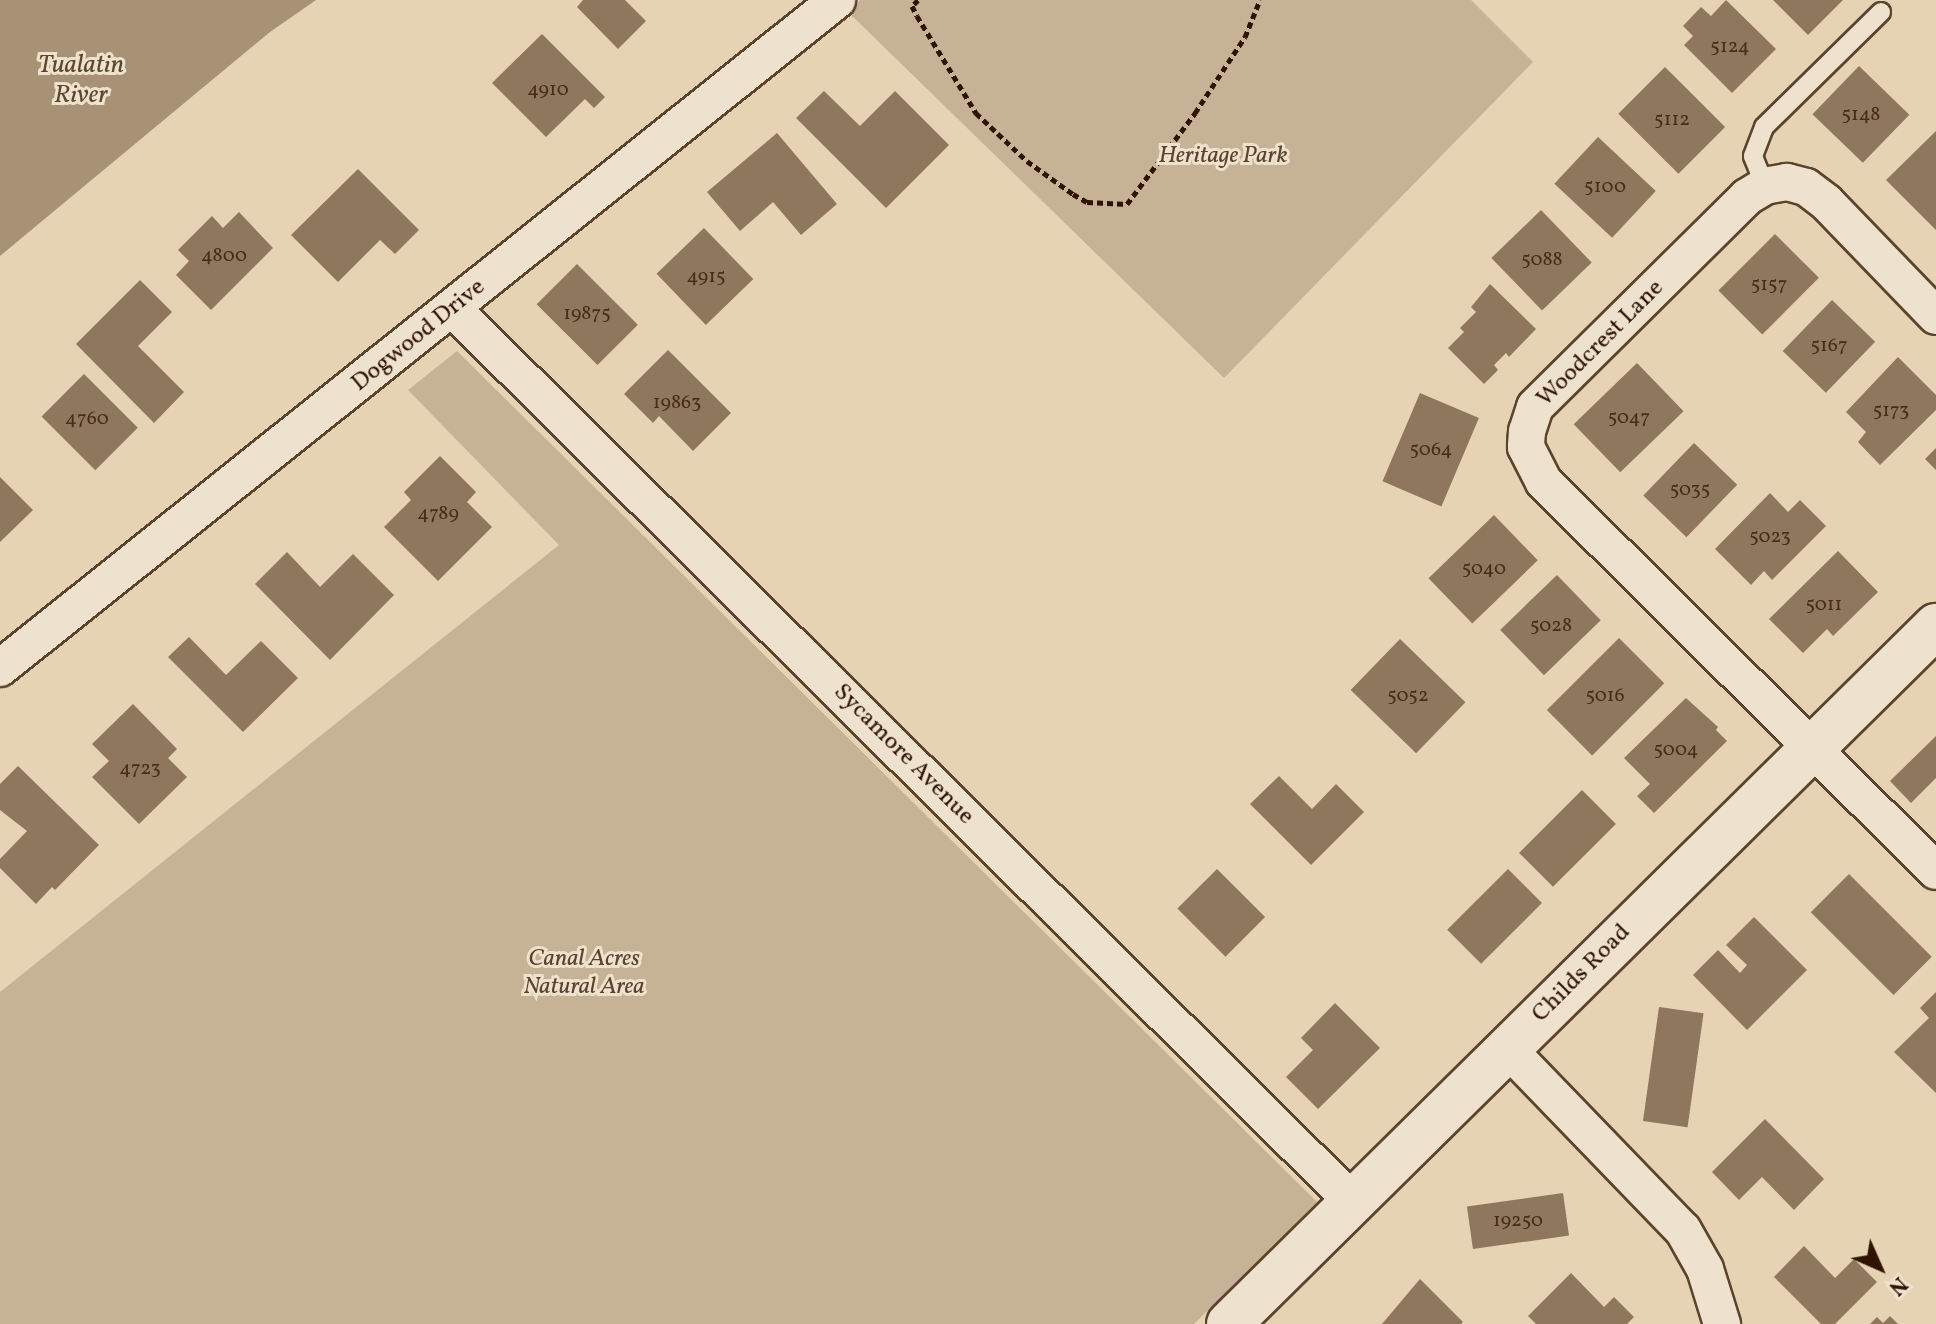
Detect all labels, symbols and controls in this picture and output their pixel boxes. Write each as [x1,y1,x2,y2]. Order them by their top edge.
house number: 5124 [1710,35,1750,59]
water label: Tualatin River [38,50,124,112]
house number: 4910 [527,78,569,102]
house number: 5148 [1841,103,1881,127]
house number: 5112 [1654,108,1690,132]
park label: Heritage Park [1158,143,1288,171]
house number: 5100 [1584,175,1626,199]
house number: 4800 [201,244,247,268]
house number: 5088 [1521,248,1563,272]
house number: 4915 [686,265,726,289]
street label: Dogwood Drive [346,273,492,399]
house number: 5157 [1751,273,1787,297]
street label: Woodcrest Lane [1531,274,1671,414]
house number: 19875 [563,302,611,326]
house number: 5167 [1810,334,1848,358]
house number: 19863 [653,391,701,415]
house number: 5173 [1873,399,1909,423]
house number: 5047 [1608,406,1650,430]
house number: 4760 [65,407,109,431]
house number: 5064 [1410,438,1452,462]
house number: 5035 [1670,478,1710,502]
house number: 4789 [417,502,459,526]
house number: 5023 [1749,525,1791,549]
house number: 5040 [1462,557,1506,581]
house number: 5011 [1806,593,1842,617]
house number: 5028 [1530,614,1572,638]
street label: Sycamore Avenue [827,679,979,831]
house number: 5052 [1387,684,1429,708]
house number: 5016 [1585,684,1625,708]
house number: 5004 [1653,738,1699,762]
house number: 4723 [119,757,161,781]
street label: Childs Road [1527,919,1637,1029]
park label: Canal Acres Natural Area [523,946,645,1002]
house number: 19250 [1493,1209,1543,1233]
north arrow [1840,1228,1920,1308]
text: N [1881,1269,1914,1302]

